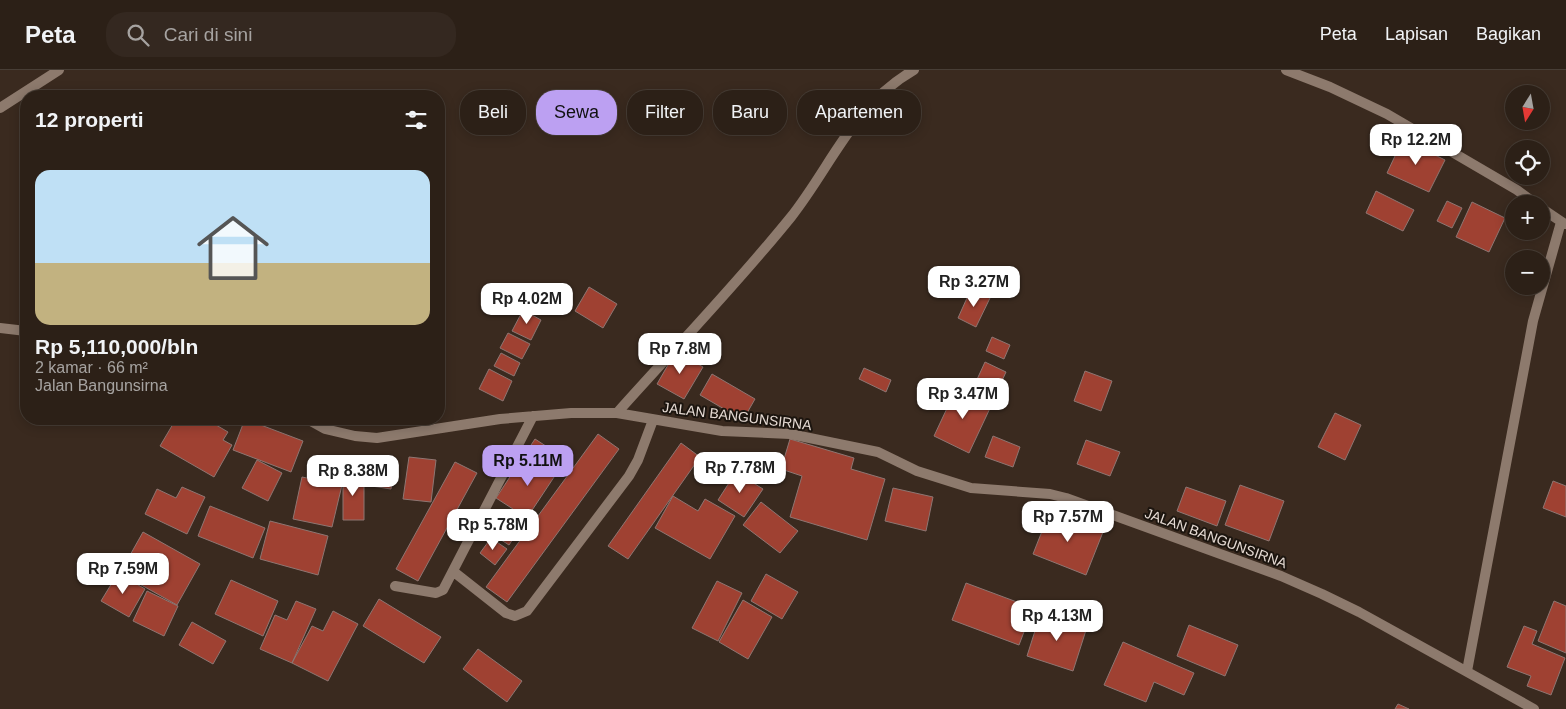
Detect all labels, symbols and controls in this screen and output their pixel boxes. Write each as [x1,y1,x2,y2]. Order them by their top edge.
search box [106,12,456,57]
text: Peta [25,21,76,48]
icon: search [124,21,152,49]
text: Cari di sini [164,24,252,45]
text: Peta [1320,24,1357,44]
text: Lapisan [1385,24,1448,44]
text: Bagikan [1476,24,1541,44]
north arrow [1505,85,1550,130]
map controls [1505,85,1550,295]
chip: Beli [460,90,526,135]
chip: Sewa [536,90,617,135]
chip: Filter [627,90,703,135]
chip: Baru [713,90,787,135]
chip: Apartemen [797,90,921,135]
icon: filters [402,106,430,134]
text: 12 properti [35,108,144,131]
pin: Rp 12.2M [1364,124,1468,166]
text: Rp 12.2M [1381,131,1451,148]
button: locate [1505,140,1550,185]
button: + [1505,195,1550,240]
icon: home [188,203,278,293]
button: − [1505,250,1550,295]
pin: Rp 3.27M [922,266,1026,308]
text: Rp 3.27M [939,273,1009,290]
pin: Rp 4.02M [475,282,579,325]
text: Rp 4.02M [492,290,562,307]
pin: Rp 7.8M [634,332,726,375]
text: Rp 5,110,000/bln [35,335,198,358]
text: Rp 7.8M [649,340,711,357]
text: 2 kamar · 66 m² [35,359,148,376]
text: Jalan Bangunsirna [35,377,168,394]
pin: Rp 3.47M [911,378,1015,420]
text: Rp 3.47M [928,385,998,402]
street label: JALAN BANGUNSIRNA [662,399,813,433]
pin: Rp 5.11M [476,444,580,487]
text: Rp 5.11M [493,452,563,469]
pin: Rp 7.78M [688,452,792,494]
pin: Rp 8.38M [301,454,405,497]
text: Rp 7.78M [705,459,775,476]
text: Rp 8.38M [318,462,388,479]
pin: Rp 7.57M [1016,500,1120,543]
street label: JALAN BANGUNSIRNA [1143,505,1290,571]
pin: Rp 5.78M [441,508,545,551]
text: Rp 7.57M [1033,508,1103,525]
text: Rp 5.78M [458,516,528,533]
pin: Rp 7.59M [71,552,175,595]
text: Rp 7.59M [88,560,158,577]
pin: Rp 4.13M [1005,600,1109,642]
text: Rp 4.13M [1022,607,1092,624]

